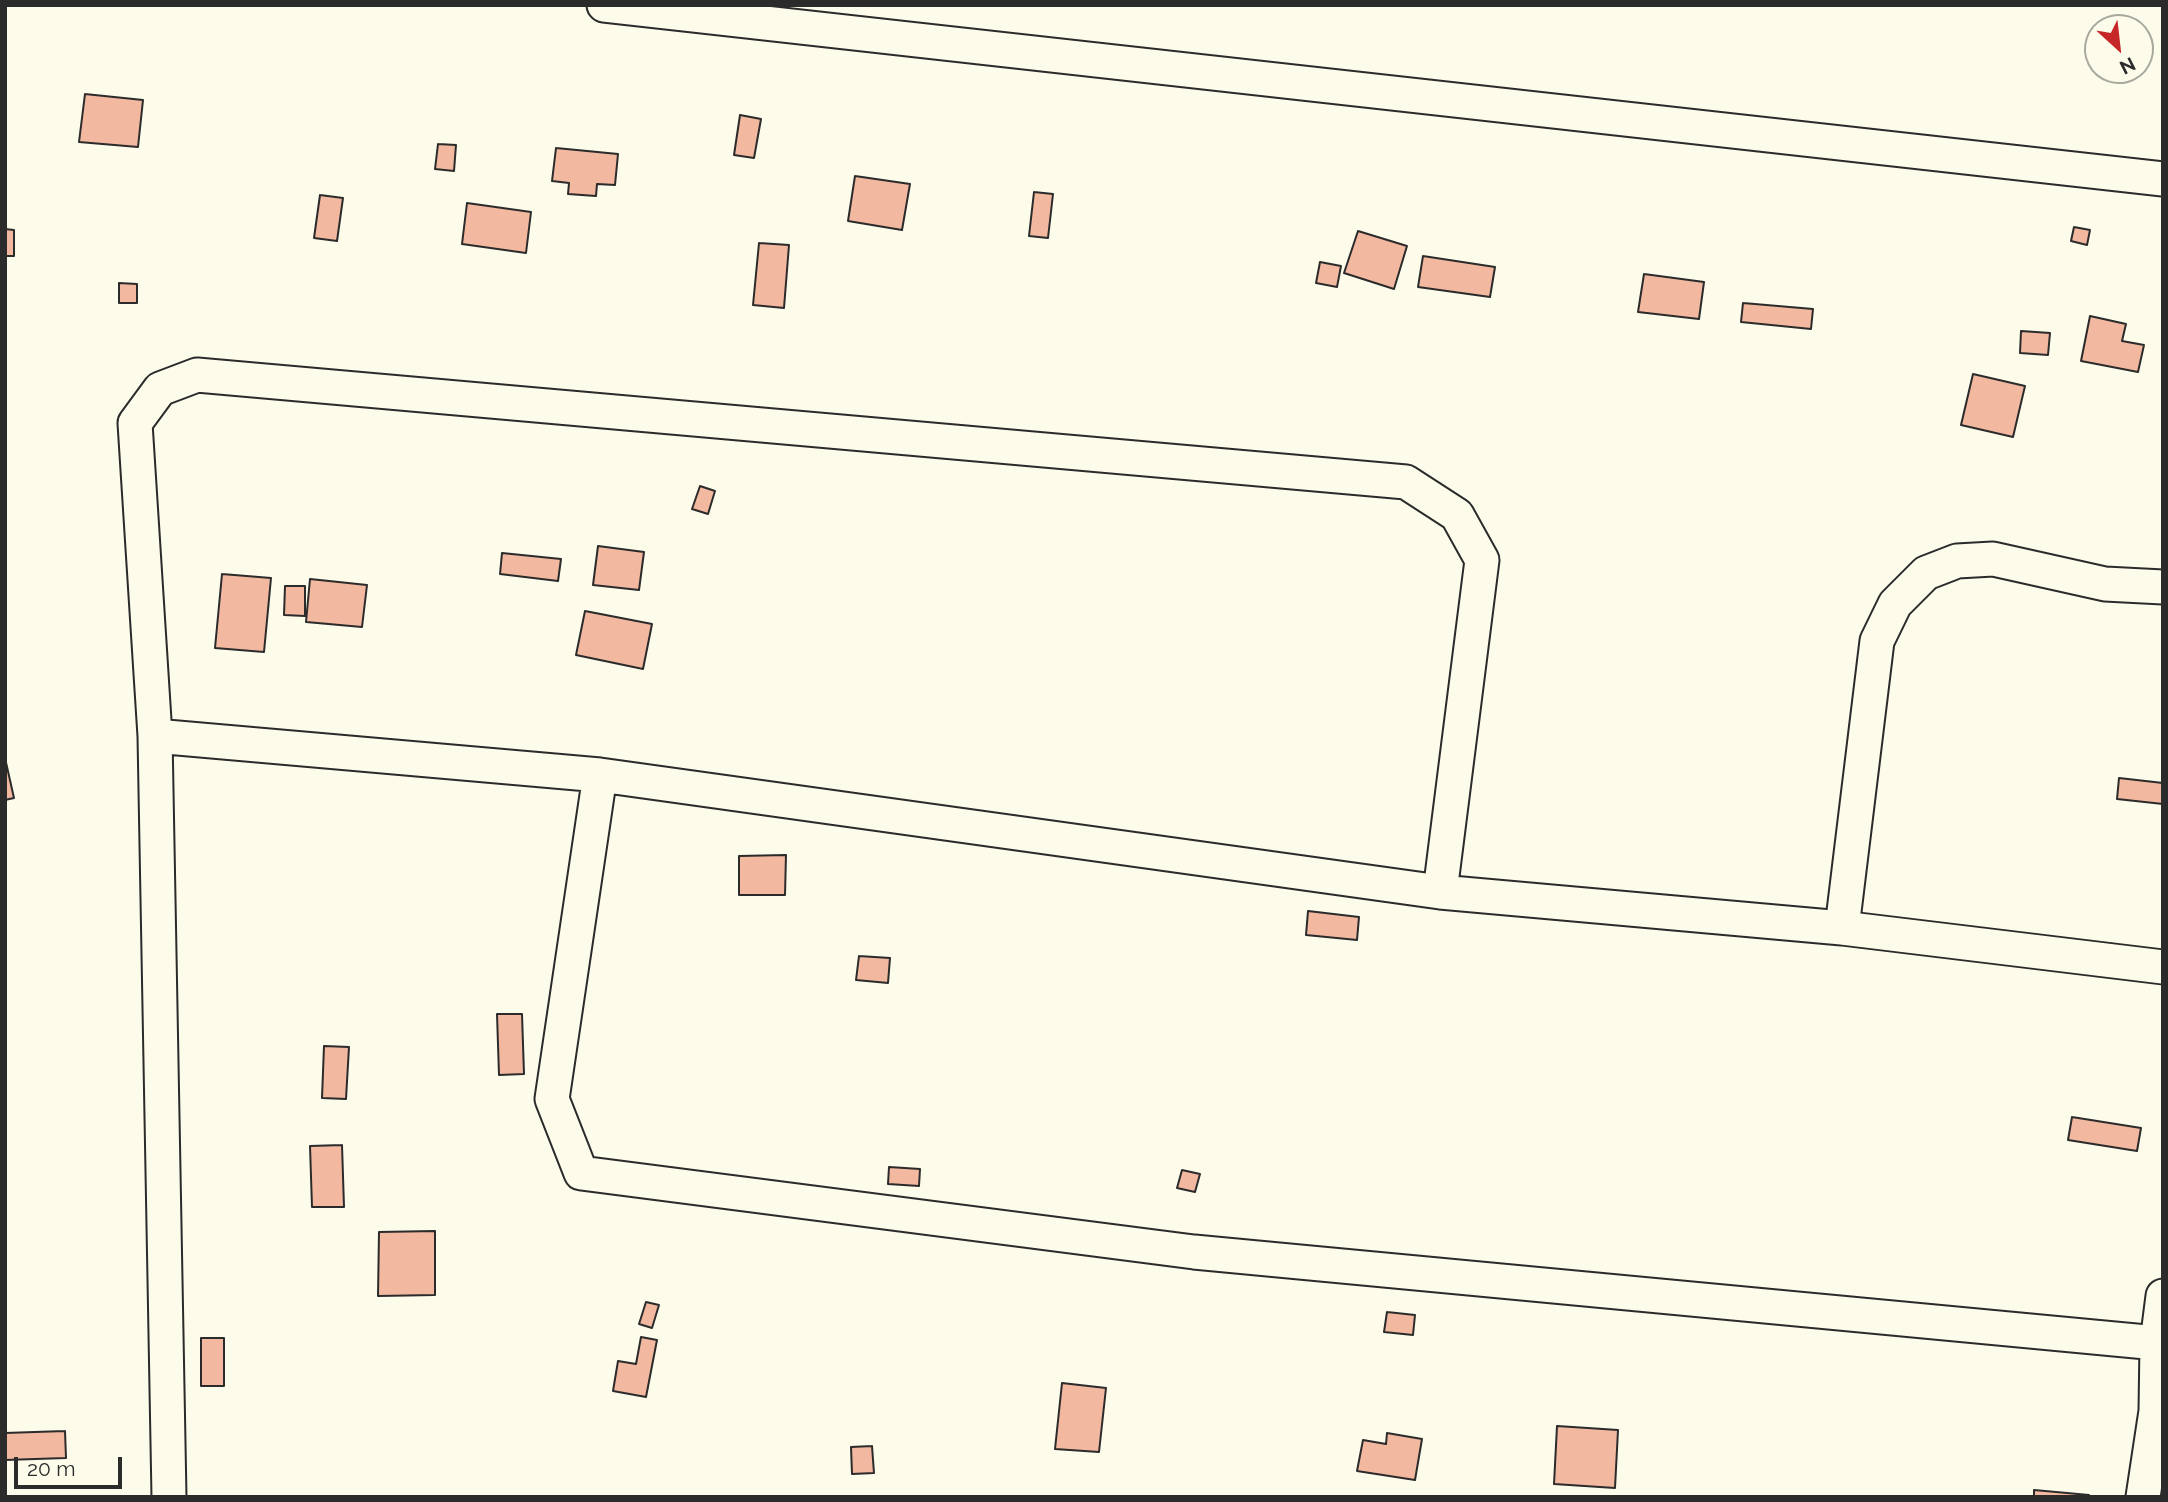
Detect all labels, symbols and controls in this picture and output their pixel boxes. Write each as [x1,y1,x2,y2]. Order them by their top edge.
north arrow [2084,14,2154,84]
text: N [2116,53,2139,79]
scale bar [18,1442,126,1486]
text: 20 m [27,1456,75,1481]

